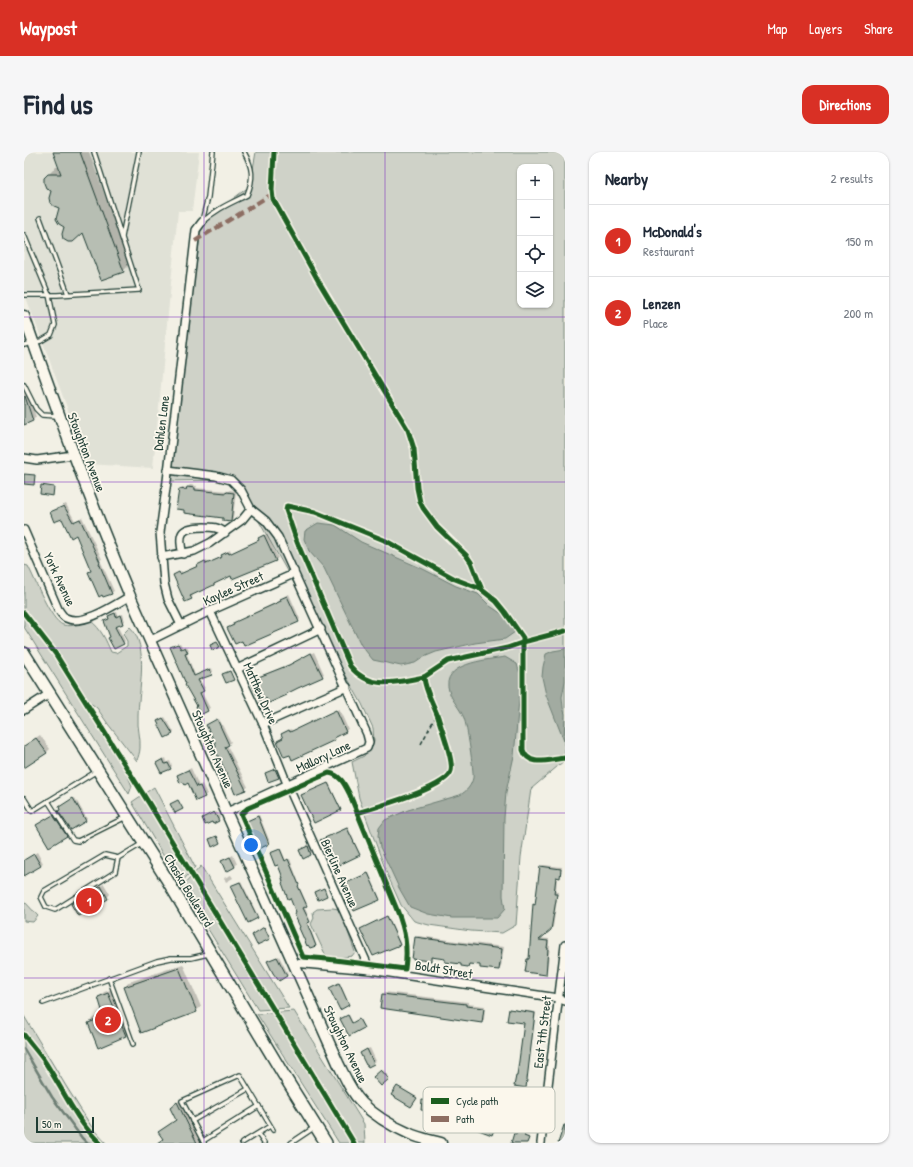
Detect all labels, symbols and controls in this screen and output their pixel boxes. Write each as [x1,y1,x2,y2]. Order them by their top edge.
text: Waypost [20,15,77,41]
text: Map [767,19,787,38]
text: Layers [809,19,842,38]
text: Share [864,19,893,38]
text: Find us [24,85,93,123]
button: Directions [802,85,889,124]
map controls [517,164,553,308]
button: + [517,164,553,200]
text: Nearby [605,167,648,190]
text: 2 results [831,169,873,187]
button: − [517,200,553,236]
text: McDonald's [643,221,702,242]
text: 1 [616,232,620,250]
text: 150 m [845,232,873,250]
button: locate [517,236,553,272]
text: Restaurant [643,242,694,260]
button: layers [517,272,553,308]
text: Lenzen [643,293,681,314]
text: 2 [615,304,621,322]
text: 200 m [843,304,873,322]
text: Place [643,314,668,332]
street label: Dahlen Lane [149,394,173,452]
street label: Stoughton Avenue [64,410,110,494]
street label: York Avenue [40,549,80,609]
street label: Kaylee Street [200,566,267,609]
street label: Matthew Drive [239,659,283,727]
street label: Stoughton Avenue [188,707,238,791]
street label: Mallory Lane [293,736,353,776]
your location [241,835,261,855]
street label: Bierline Avenue [317,836,363,910]
street label: Chaska Boulevard [160,850,218,930]
pin: 1 [76,886,102,916]
street label: Boldt Street [414,956,475,983]
street label: East 7th Street [529,994,555,1069]
street label: Stoughton Avenue [320,1002,372,1086]
pin: 2 [95,1005,121,1035]
legend [423,1087,555,1133]
text: Cycle path [456,1094,499,1108]
text: Path [456,1112,474,1126]
scale bar [36,1115,94,1134]
text: 50 m [42,1117,62,1131]

